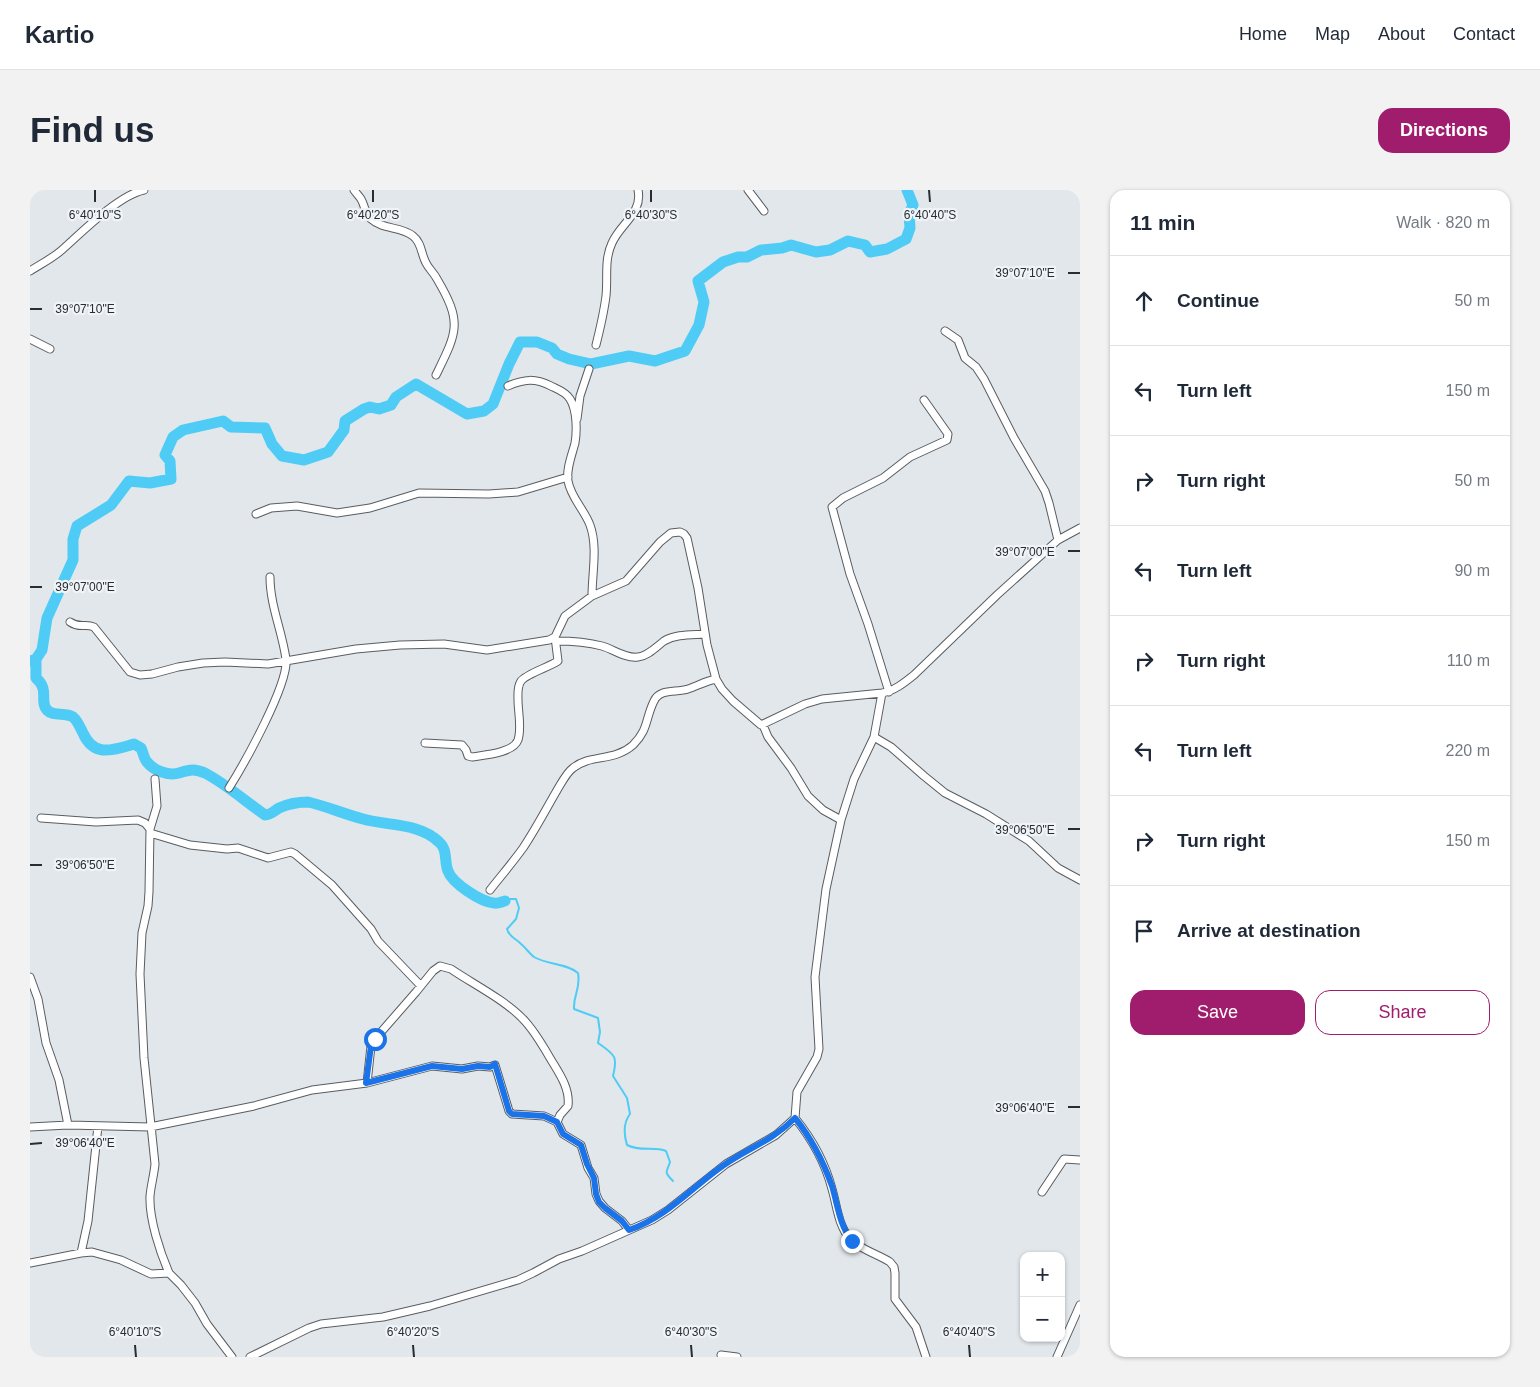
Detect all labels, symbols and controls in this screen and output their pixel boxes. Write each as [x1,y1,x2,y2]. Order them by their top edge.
text: Kartio [25,21,94,48]
text: Home [1239,24,1287,44]
text: Map [1315,24,1350,44]
text: About [1378,24,1425,44]
text: Contact [1453,24,1515,44]
button: Directions [1378,108,1510,153]
text: Find us [30,110,154,149]
text: 6°40'10"S [69,208,121,222]
text: 6°40'20"S [347,208,399,222]
text: 6°40'30"S [625,208,677,222]
text: 6°40'40"S [904,208,956,222]
text: 11 min [1130,211,1195,234]
text: Walk · 820 m [1396,214,1490,231]
text: 39°07'10"E [995,266,1055,280]
icon: ahead [1130,287,1158,315]
text: Continue [1177,290,1259,311]
text: 50 m [1454,292,1490,309]
text: 39°07'10"E [55,302,115,316]
icon: left [1130,377,1158,405]
text: Turn left [1177,380,1252,401]
text: 150 m [1446,382,1490,399]
icon: right [1130,467,1158,495]
text: Turn right [1177,470,1265,491]
text: 50 m [1454,472,1490,489]
text: 39°07'00"E [995,545,1055,559]
icon: left [1130,557,1158,585]
text: Turn left [1177,560,1252,581]
text: 90 m [1454,562,1490,579]
text: 39°07'00"E [55,580,115,594]
icon: right [1130,647,1158,675]
text: Turn right [1177,650,1265,671]
text: 110 m [1447,652,1490,669]
icon: left [1130,737,1158,765]
text: Turn left [1177,740,1252,761]
text: 220 m [1446,742,1490,759]
text: 39°06'50"E [995,823,1055,837]
icon: right [1130,827,1158,855]
text: Turn right [1177,830,1265,851]
text: 150 m [1446,832,1490,849]
text: 39°06'50"E [55,858,115,872]
icon: arrive [1130,917,1158,945]
text: Arrive at destination [1177,920,1361,941]
button: Save [1130,990,1305,1035]
button: Share [1315,990,1490,1035]
route start [364,1028,387,1051]
text: 39°06'40"E [995,1101,1055,1115]
text: 39°06'40"E [55,1136,115,1150]
route end [841,1230,864,1253]
map controls [1020,1252,1065,1342]
button: + [1020,1252,1065,1297]
button: − [1020,1297,1065,1342]
text: 6°40'10"S [109,1325,161,1339]
text: 6°40'20"S [387,1325,439,1339]
text: 6°40'30"S [665,1325,717,1339]
text: 6°40'40"S [943,1325,995,1339]

